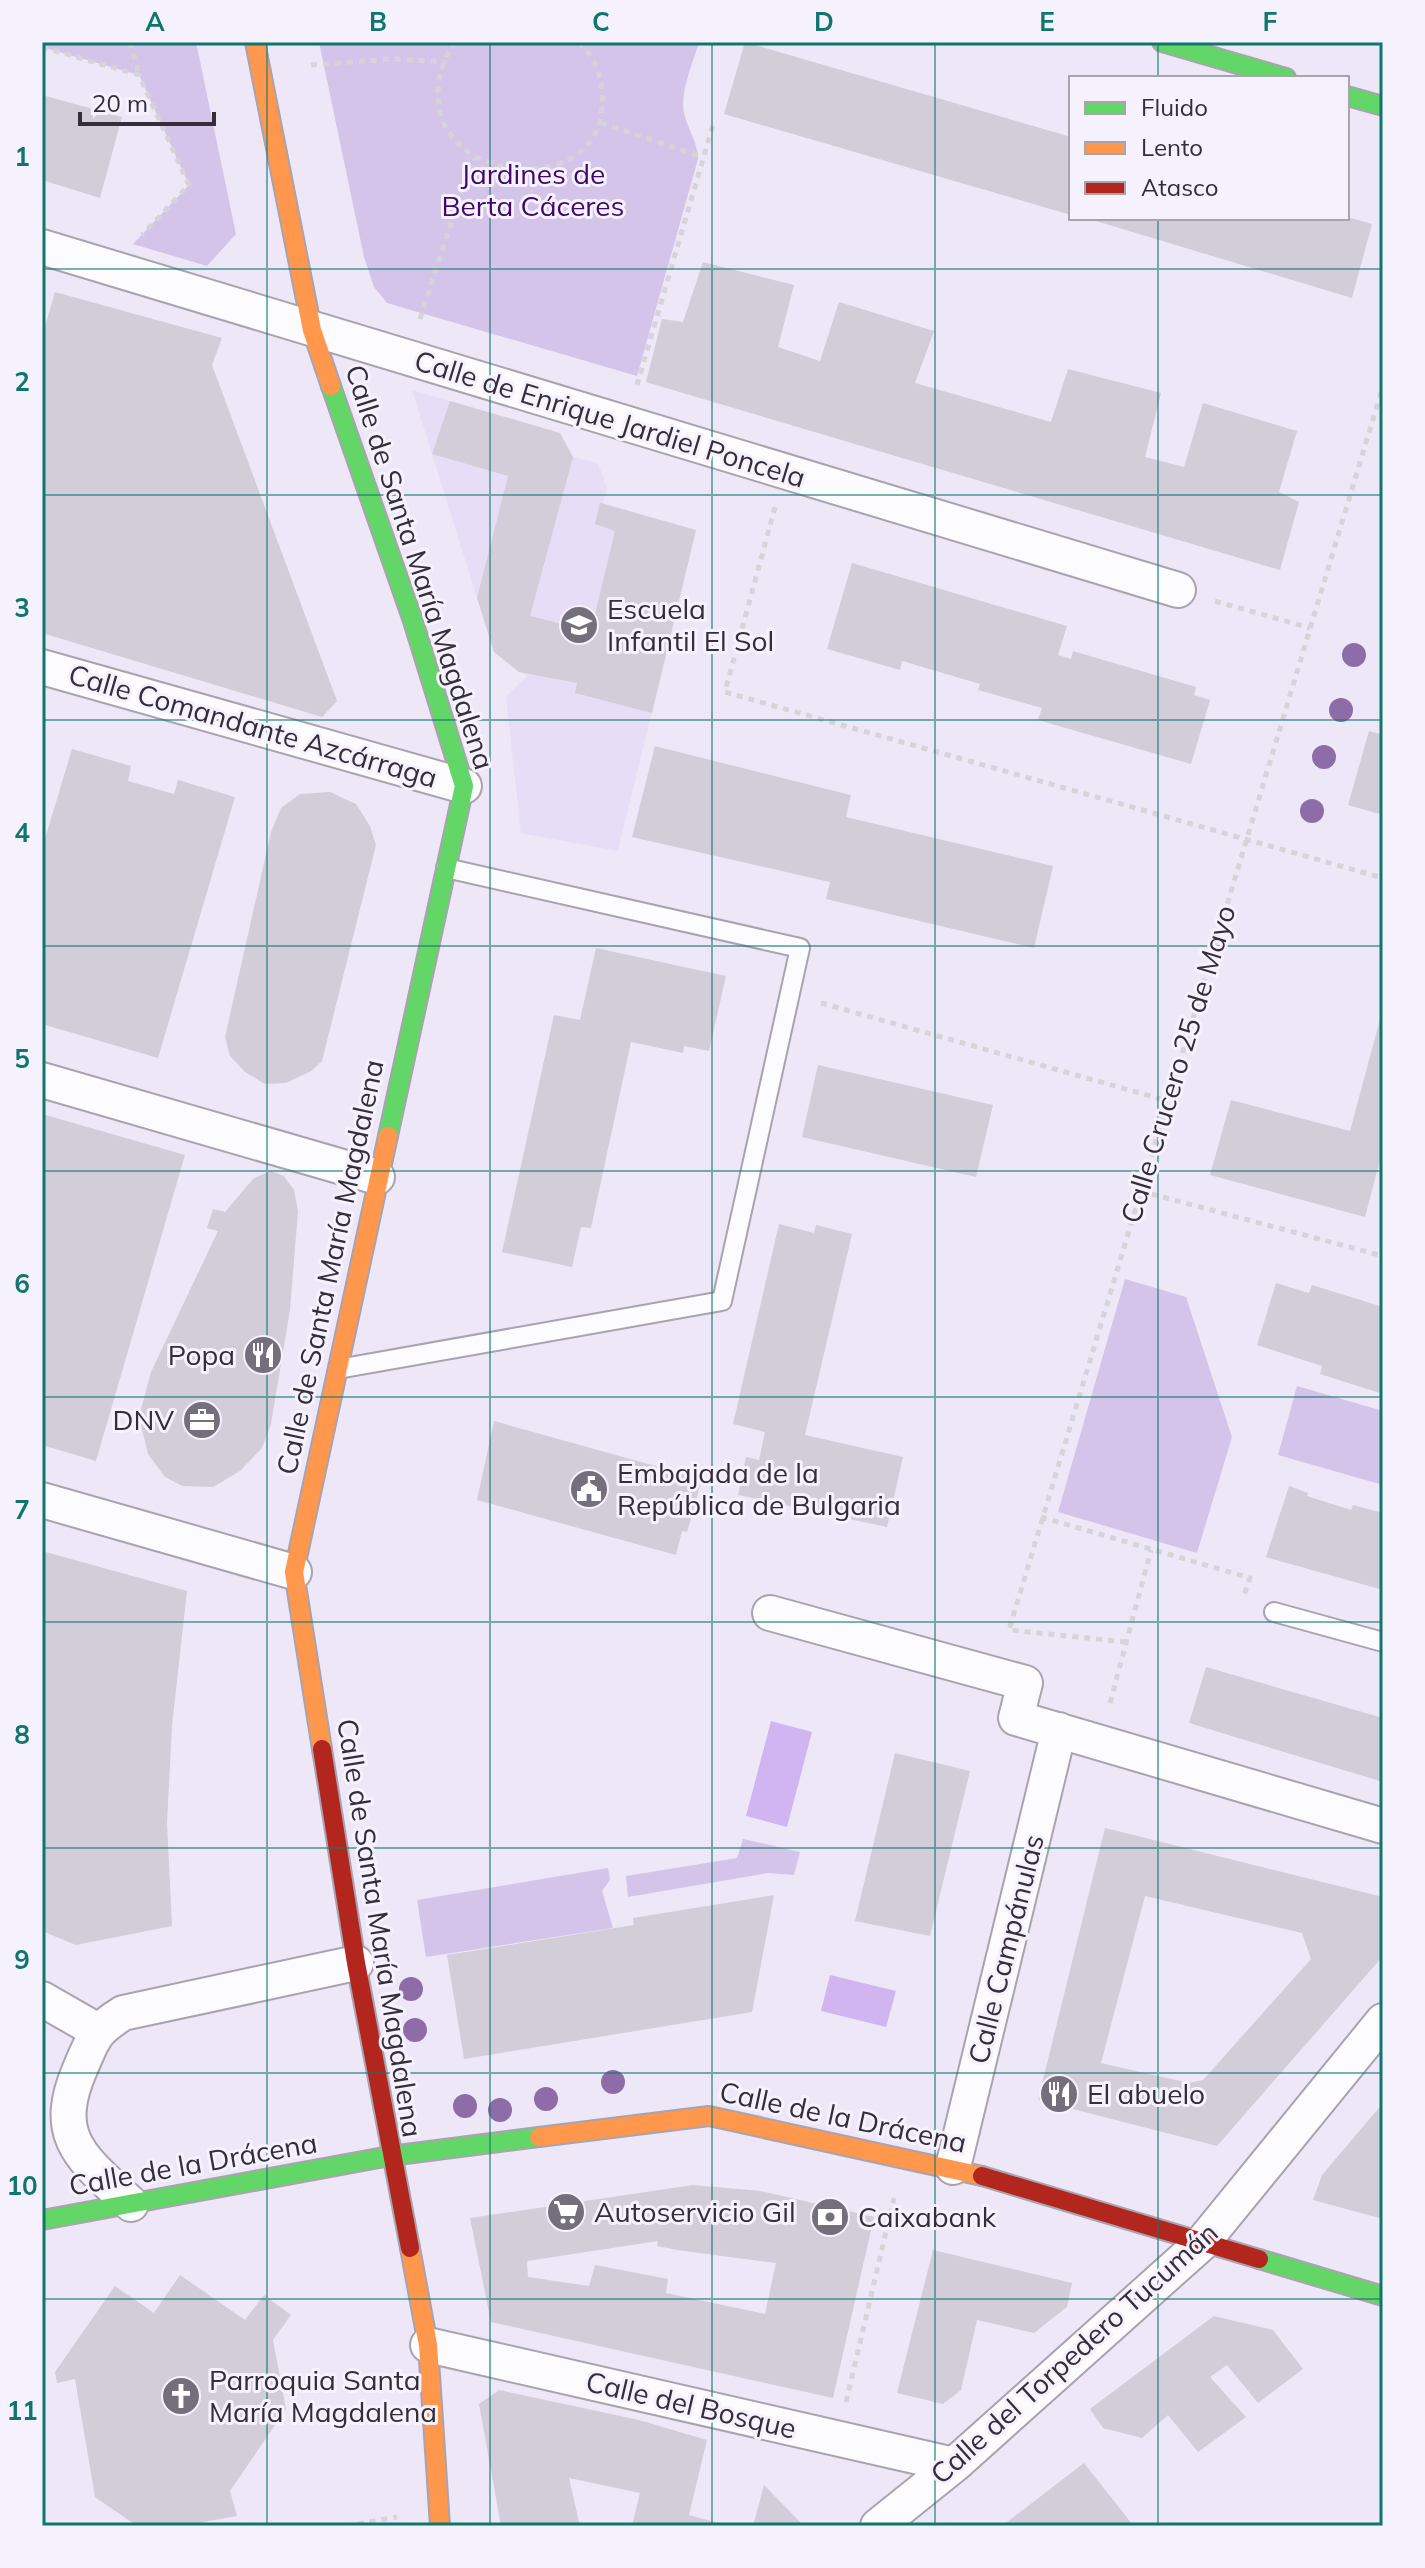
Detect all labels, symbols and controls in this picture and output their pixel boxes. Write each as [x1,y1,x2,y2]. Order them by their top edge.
text: A [145,5,165,38]
text: B [369,5,387,38]
text: C [592,5,610,38]
text: D [814,5,834,38]
text: E [1039,5,1055,38]
text: F [1263,5,1278,38]
scale bar [80,76,214,126]
legend [1069,76,1349,220]
text: 20 m [92,88,148,118]
text: Fluido [1141,92,1208,122]
text: Lento [1141,132,1203,162]
text: 1 [14,140,30,173]
park label: Jardines de Berta Cáceres [442,156,624,223]
text: Atasco [1141,172,1218,202]
street label: Calle de Enrique Jardiel Poncela [410,342,810,495]
street label: Calle de Santa María Magdalena [338,360,503,774]
text: 2 [14,365,30,398]
text: 3 [14,591,30,624]
place label: Escuela Infantil El Sol [607,591,774,658]
school or university icon: Escuela Infantil El Sol [558,604,600,646]
street label: Calle Comandante Azcárraga [65,656,441,795]
text: 4 [14,816,30,849]
street label: Calle Crucero 25 de Mayo [1112,901,1243,1227]
text: 5 [14,1042,30,1075]
street label: Calle de Santa María Magdalena [268,1056,391,1478]
text: 6 [14,1267,30,1300]
restaurant icon: Popa [242,1334,284,1376]
place label: Popa [168,1337,235,1372]
office icon: DNV [181,1399,223,1441]
place label: DNV [113,1402,174,1437]
place label: Embajada de la República de Bulgaria [617,1455,901,1522]
public building icon: Embajada de la República de Bulgaria [568,1468,610,1510]
text: 7 [14,1493,30,1526]
street label: Calle de Santa María Magdalena [330,1716,431,2140]
text: 8 [14,1718,30,1751]
street label: Calle Campánulas [960,1831,1051,2067]
text: 9 [14,1943,30,1976]
street label: Calle de la Drácena [717,2073,970,2160]
restaurant icon: El abuelo [1038,2073,1080,2115]
place label: El abuelo [1087,2076,1205,2111]
street label: Calle de la Drácena [66,2124,320,2203]
text: 10 [6,2169,38,2202]
supermarket icon: Autoservicio Gil [545,2191,587,2233]
place label: Autoservicio Gil [594,2194,796,2229]
bank icon: Caixabank [809,2196,851,2238]
place label: Caixabank [858,2199,997,2234]
street label: Calle del Torpedero Tucumán [923,2214,1225,2491]
place label: Parroquia Santa María Magdalena [209,2362,437,2429]
street label: Calle del Bosque [583,2363,800,2446]
church icon: Parroquia Santa María Magdalena [160,2375,202,2417]
text: 11 [6,2394,38,2427]

